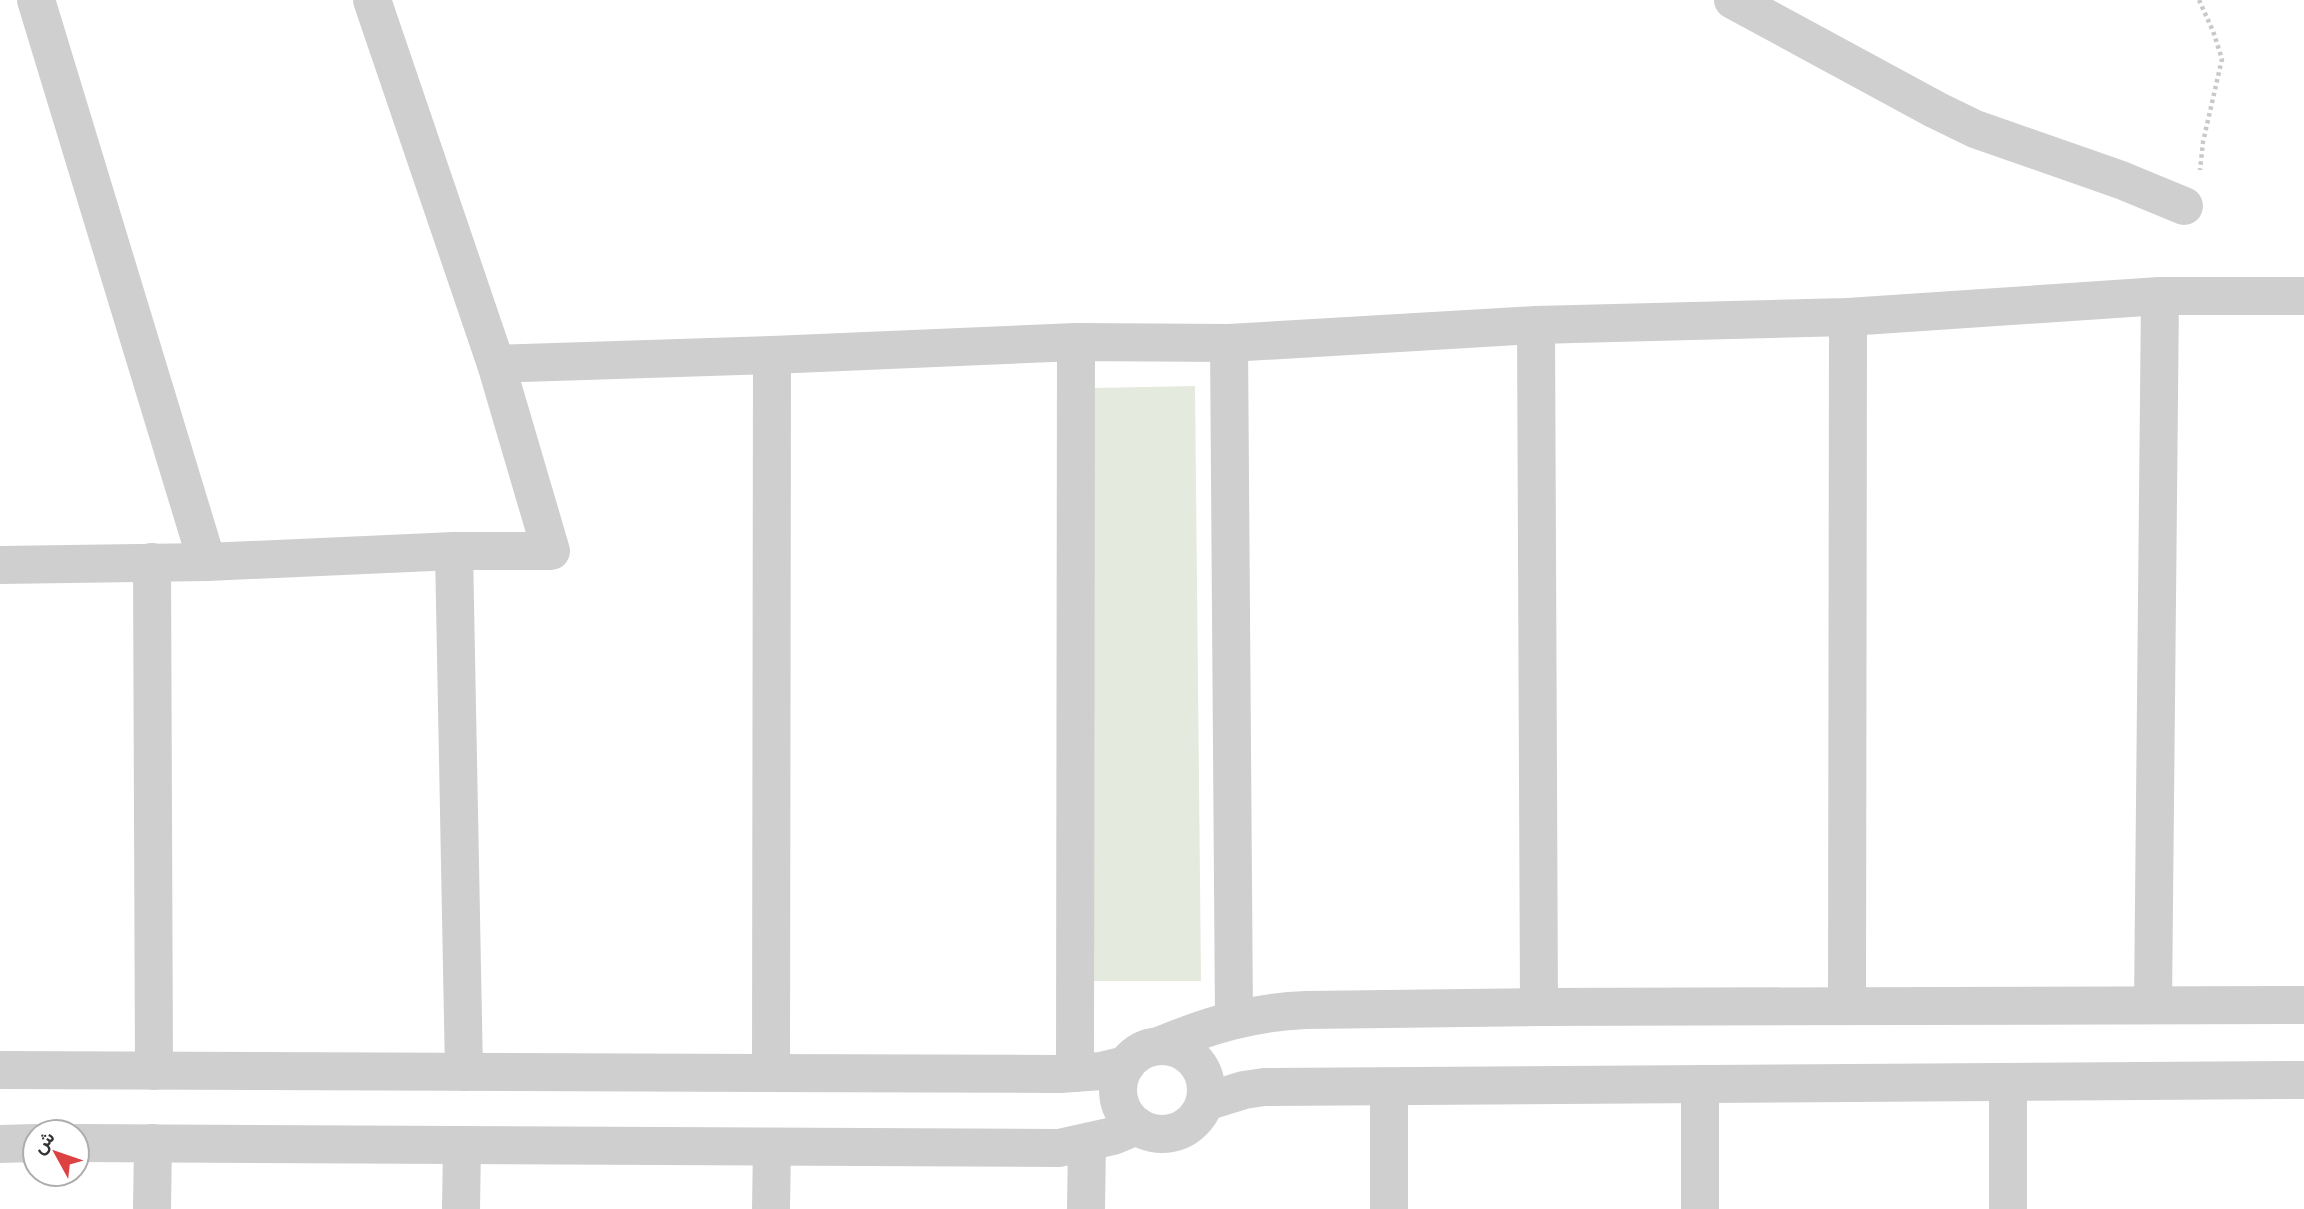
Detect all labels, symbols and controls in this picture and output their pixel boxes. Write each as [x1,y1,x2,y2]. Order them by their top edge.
north arrow [21,1118,91,1188]
text: ش [28,1127,61,1160]

